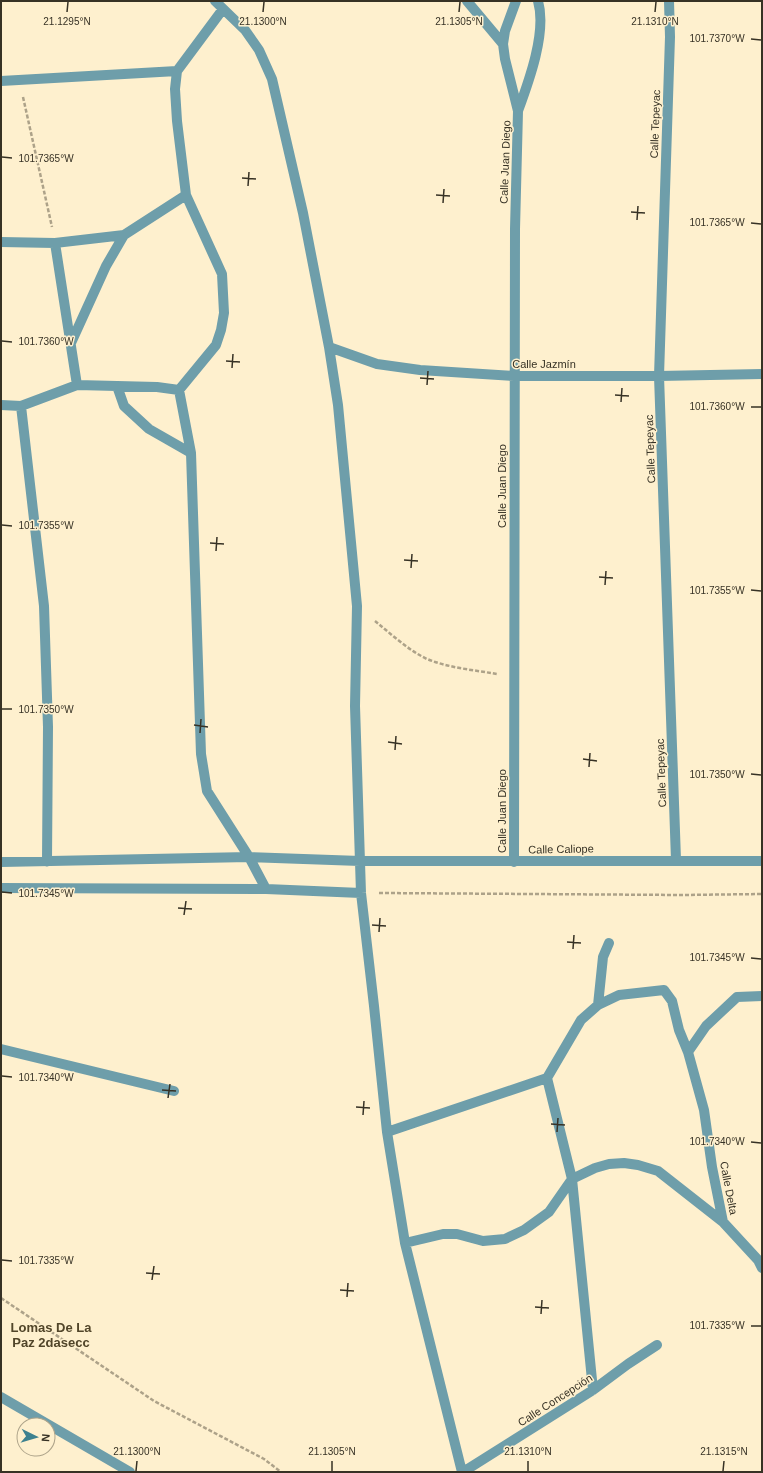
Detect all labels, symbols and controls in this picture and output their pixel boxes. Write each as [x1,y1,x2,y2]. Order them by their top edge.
text: 21.1295°N [43,16,91,27]
text: 21.1300°N [239,16,287,27]
text: 21.1305°N [435,16,483,27]
text: 21.1310°N [631,16,679,27]
text: 101.7370°W [689,33,745,44]
street label: Calle Tepeyac [648,89,662,159]
street label: Calle Juan Diego [498,120,512,204]
text: 101.7365°W [18,153,74,164]
text: 101.7365°W [689,217,745,228]
text: 101.7360°W [18,336,74,347]
street label: Calle Jazmín [512,358,576,370]
text: 101.7360°W [689,401,745,412]
street label: Calle Tepeyac [643,414,657,484]
street label: Calle Juan Diego [496,444,508,528]
text: 101.7355°W [18,520,74,531]
text: 101.7355°W [689,585,745,596]
text: 101.7350°W [18,704,74,715]
street label: Calle Tepeyac [654,738,668,808]
street label: Calle Juan Diego [496,769,508,853]
text: 101.7350°W [689,769,745,780]
street label: Calle Caliope [528,842,594,856]
text: 101.7345°W [18,888,74,899]
text: 101.7345°W [689,952,745,963]
text: 101.7340°W [18,1072,74,1083]
text: 101.7340°W [689,1136,745,1147]
street label: Calle Delta [718,1160,740,1216]
text: 101.7335°W [18,1255,74,1266]
district label: Lomas De La Paz 2dasecc [11,1320,92,1350]
text: 101.7335°W [689,1320,745,1331]
street label: Calle Concepción [516,1371,594,1429]
north arrow [16,1417,56,1457]
text: N [40,1433,52,1442]
text: 21.1300°N [113,1446,161,1457]
text: 21.1305°N [308,1446,356,1457]
text: 21.1310°N [504,1446,552,1457]
text: 21.1315°N [700,1446,748,1457]

